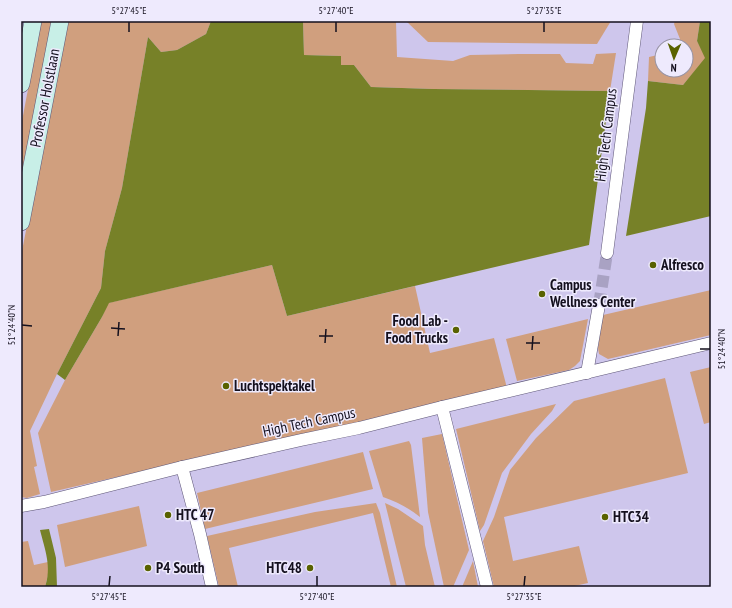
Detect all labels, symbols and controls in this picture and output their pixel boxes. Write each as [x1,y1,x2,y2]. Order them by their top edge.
text: 5°27'45"E [112,4,146,17]
text: 5°27'40"E [319,4,353,17]
text: 5°27'35"E [527,4,561,17]
north arrow [654,38,694,78]
street label: Professor Holstlaan [26,47,63,149]
text: N [670,61,677,75]
street label: High Tech Campus [590,87,621,183]
place label: Alfresco [660,255,704,274]
marker: Alfresco [648,260,658,270]
place label: Campus Wellness Center [549,275,636,311]
marker: Campus Wellness Center [537,289,547,299]
text: 51°24'40"N [5,305,18,345]
place label: Food Lab - Food Trucks [385,311,448,347]
marker: Food Lab - Food Trucks [451,325,461,335]
text: 51°24'40"N [715,329,728,369]
place label: Luchtspektakel [234,376,315,395]
marker: Luchtspektakel [221,381,231,391]
street label: High Tech Campus [261,402,357,441]
place label: HTC 47 [176,505,214,524]
place label: HTC34 [613,507,649,526]
marker: HTC 47 [163,510,173,520]
marker: HTC34 [600,512,610,522]
place label: P4 South [156,558,205,577]
place label: HTC48 [266,558,302,577]
marker: P4 South [143,563,153,573]
marker: HTC48 [305,563,315,573]
text: 5°27'45"E [92,590,126,603]
text: 5°27'40"E [300,590,334,603]
text: 5°27'35"E [507,590,541,603]

